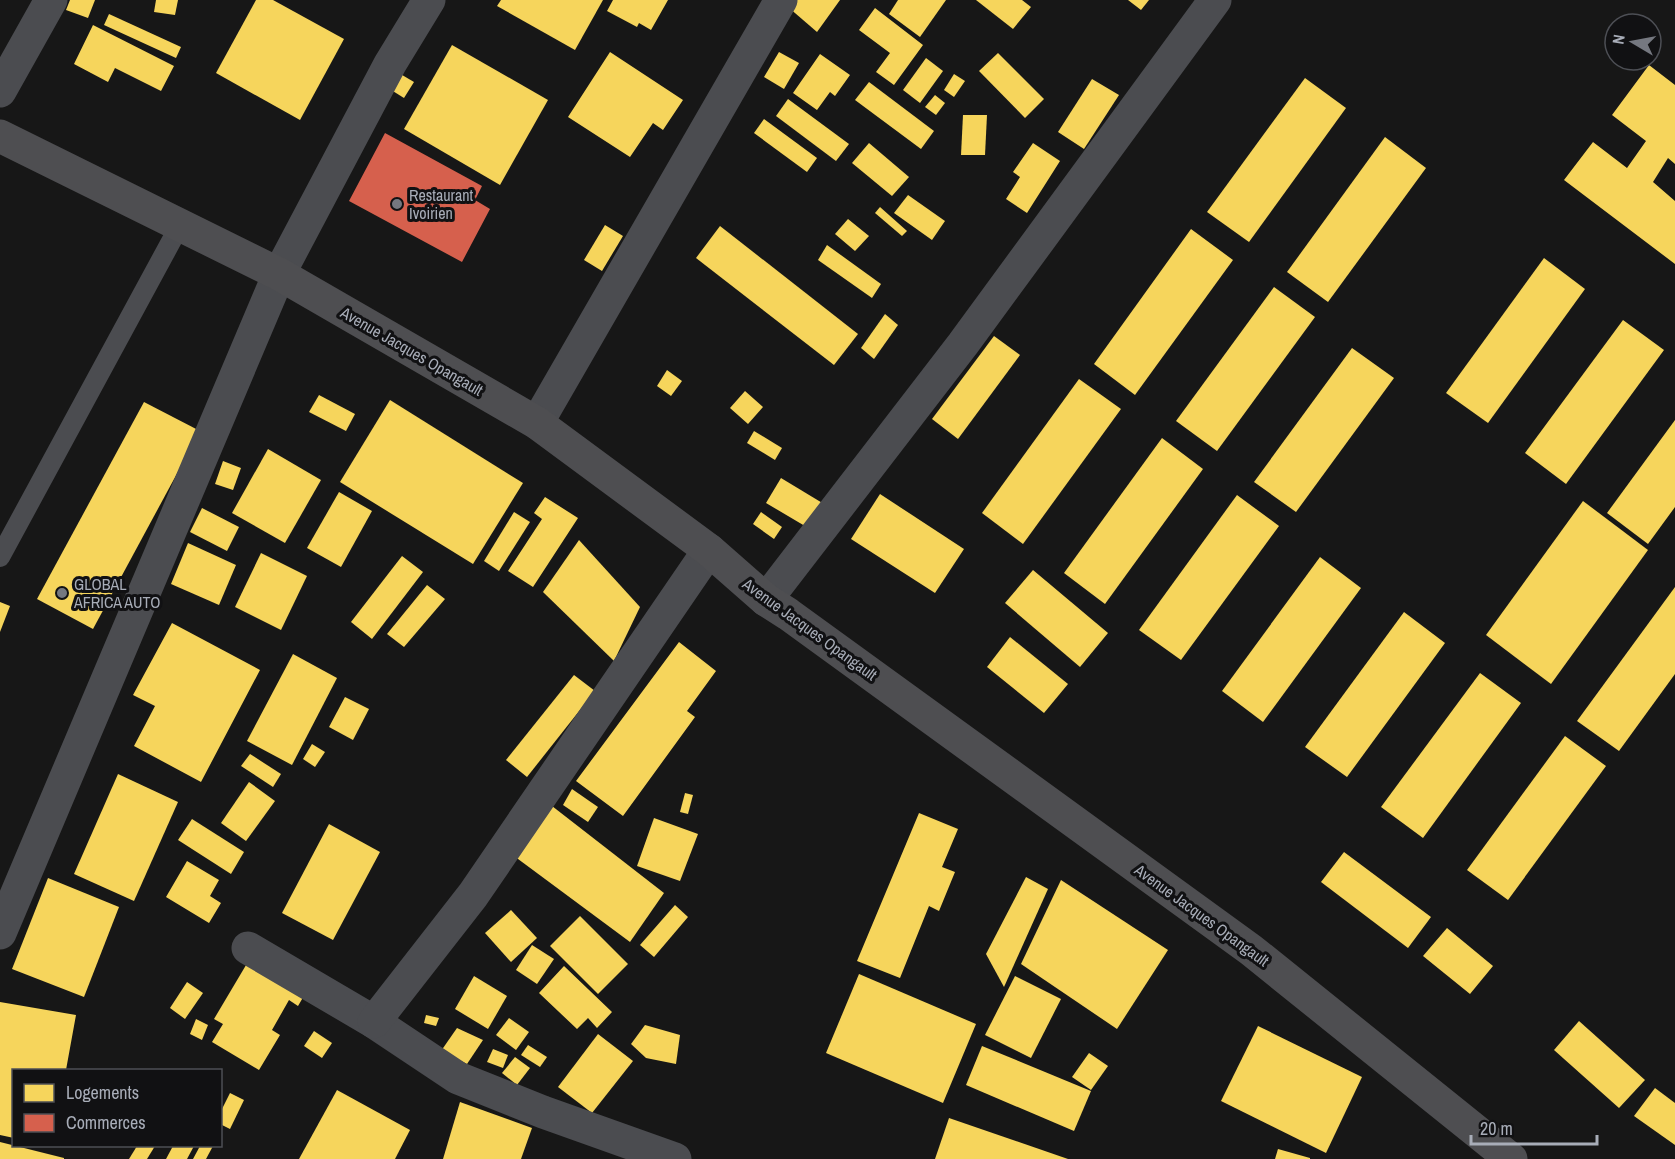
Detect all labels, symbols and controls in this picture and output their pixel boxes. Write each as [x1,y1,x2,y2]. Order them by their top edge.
north arrow [1603,12,1663,72]
text: N [1607,33,1630,46]
place label: Restaurant Ivoirien [409,184,474,224]
marker: Restaurant Ivoirien [390,197,404,211]
street label: Avenue Jacques Opangault [336,301,488,401]
street label: Avenue Jacques Opangault [738,572,882,685]
place label: GLOBAL AFRICA AUTO [73,573,161,613]
marker: GLOBAL AFRICA AUTO [55,586,69,600]
street label: Avenue Jacques Opangault [1130,858,1274,971]
legend [12,1069,222,1147]
text: Logements [66,1080,139,1105]
scale bar [1471,1108,1597,1146]
text: Commerces [66,1110,146,1135]
text: 20 m [1480,1116,1513,1141]

